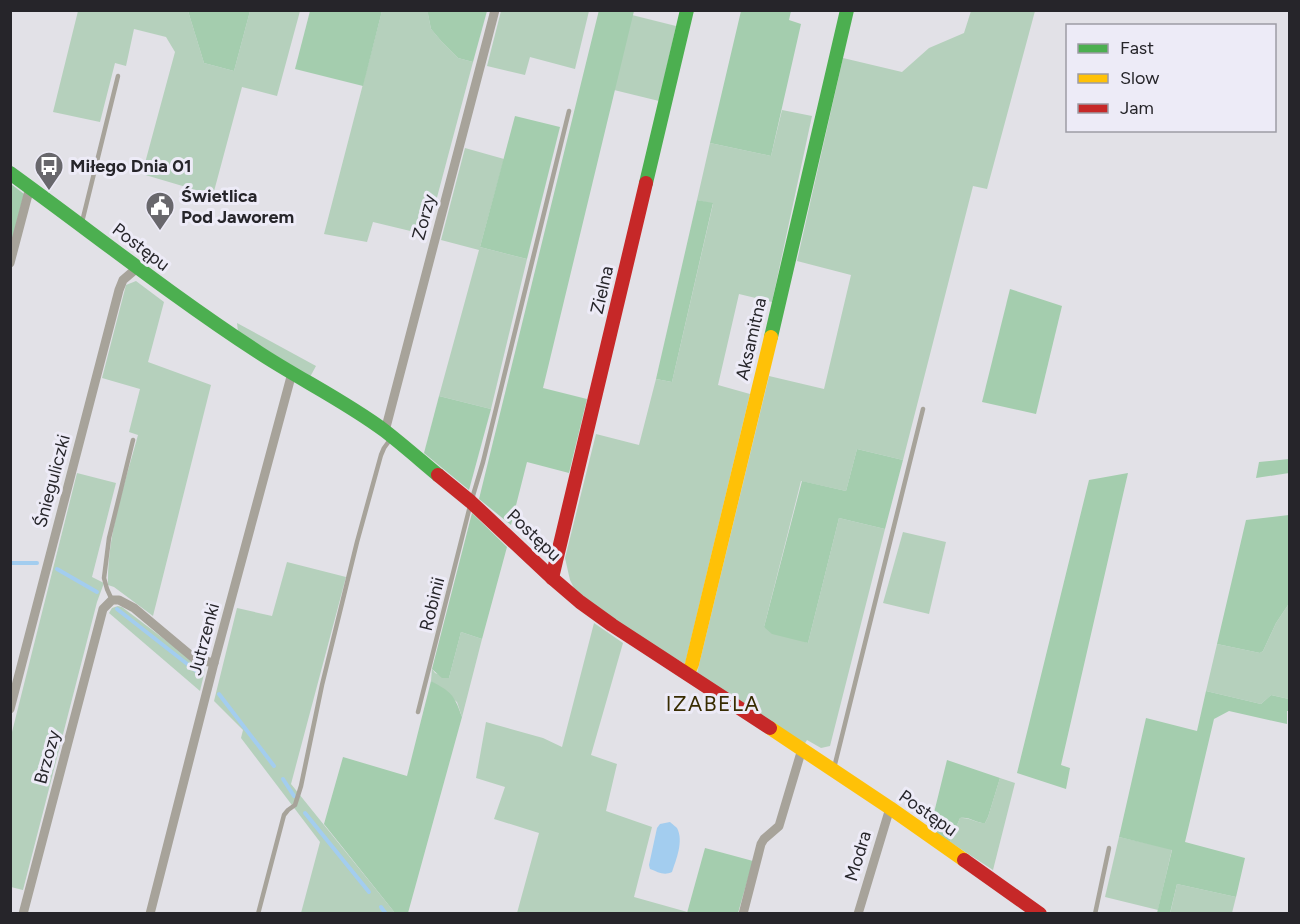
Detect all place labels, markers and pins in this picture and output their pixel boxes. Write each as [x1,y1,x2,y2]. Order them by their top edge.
bus stop icon: Miłego Dnia 01 [33,150,65,192]
place label: Miłego Dnia 01 [70,155,192,177]
place label: Świetlica Pod Jaworem [181,185,294,228]
public building icon: Świetlica Pod Jaworem [144,190,176,232]

